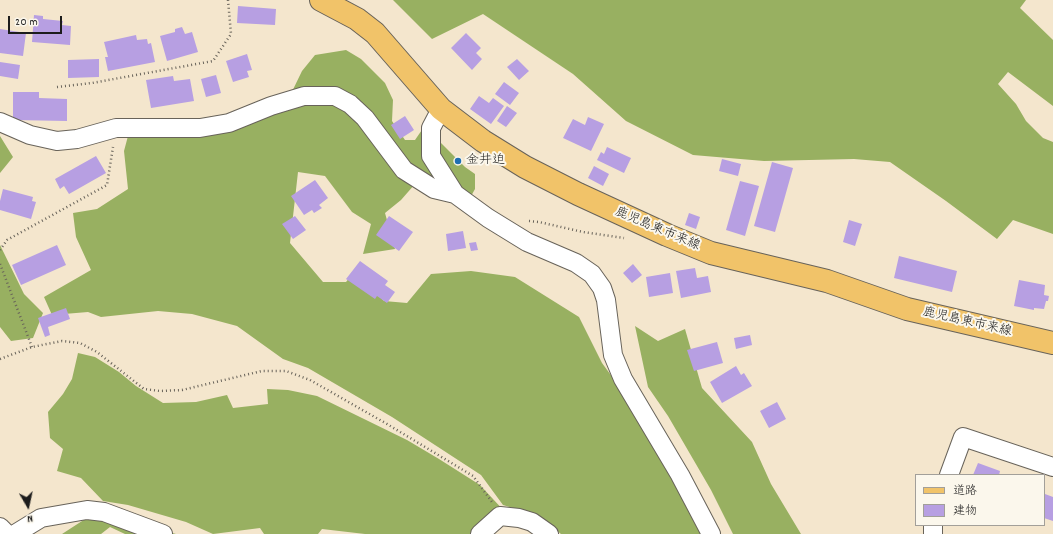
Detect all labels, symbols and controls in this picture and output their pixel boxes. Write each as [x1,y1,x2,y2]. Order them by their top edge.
scale bar [10,8,64,34]
text: 20 m [15,14,38,31]
place label: 金井迫 [466,153,505,169]
marker: 金井迫 [453,156,463,166]
street label: 鹿児島東市来線 [612,205,702,255]
street label: 鹿児島東市来線 [921,305,1013,341]
legend [915,474,1045,526]
text: 道路 [953,483,977,500]
north arrow [8,486,48,526]
text: 建物 [953,503,977,520]
text: N [26,510,34,526]

